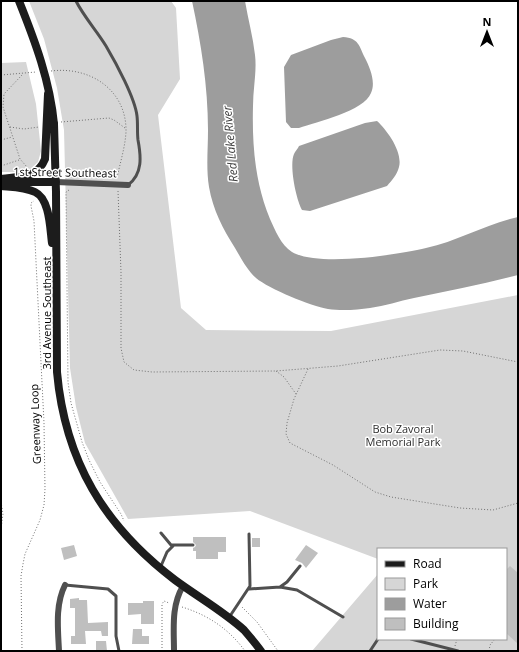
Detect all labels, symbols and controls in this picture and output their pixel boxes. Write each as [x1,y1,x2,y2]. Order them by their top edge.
north arrow [467,12,507,52]
text: N [483,14,491,29]
water label: Red Lake River [218,104,242,183]
street label: 1st Street Southeast [13,164,117,180]
street label: 3rd Avenue Southeast [39,256,54,370]
street label: Greenway Loop [26,383,44,464]
park label: Bob Zavoral Memorial Park [366,421,441,449]
legend [377,548,507,640]
text: Road [413,555,442,572]
text: Park [413,575,439,592]
text: Water [413,595,447,612]
text: Building [413,615,459,632]

